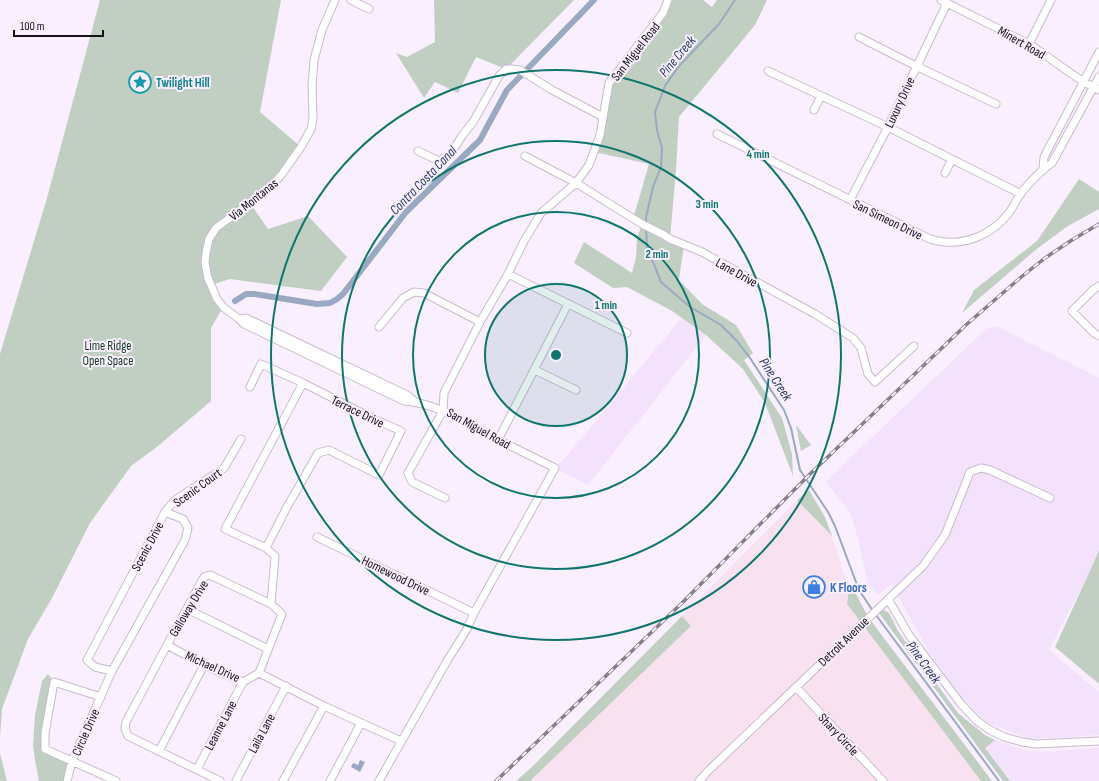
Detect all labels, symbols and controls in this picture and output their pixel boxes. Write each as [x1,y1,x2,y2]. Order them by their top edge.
scale bar [14,12,103,38]
text: 100 m [20,19,45,34]
street label: San Miguel Road [608,19,664,84]
street label: Minert Road [995,23,1048,63]
water label: Pine Creek [655,32,700,80]
place icon: Twilight Hill [127,69,153,95]
place label: Twilight Hill [156,75,210,91]
street label: Luxury Drive [881,75,919,130]
water label: Contra Costa Canal [386,142,461,218]
text: 4 min [746,147,770,162]
street label: Via Montanas [226,175,282,224]
street label: San Simeon Drive [850,196,925,244]
text: 3 min [696,197,718,212]
text: 2 min [646,247,668,262]
street label: Lane Drive [713,255,760,291]
text: 1 min [595,298,617,313]
park label: Lime Ridge Open Space [83,338,133,369]
centre of rings [549,348,563,362]
water label: Pine Creek [755,354,796,405]
street label: Terrace Drive [328,392,387,432]
street label: San Miguel Road [444,405,513,453]
street label: Scenic Court [170,465,225,511]
street label: Scenic Drive [128,519,168,574]
street label: Homewood Drive [359,553,432,599]
shop icon: K Floors [801,574,827,600]
street label: Galloway Drive [166,577,212,640]
place label: K Floors [830,580,867,596]
street label: Detroit Avenue [815,613,873,670]
water label: Pine Creek [903,638,945,687]
street label: Michael Drive [183,648,242,686]
street label: Leanne Lane [201,698,241,753]
street label: Circle Drive [68,706,103,758]
street label: Shary Circle [815,710,862,759]
street label: Laila Lane [245,711,279,756]

